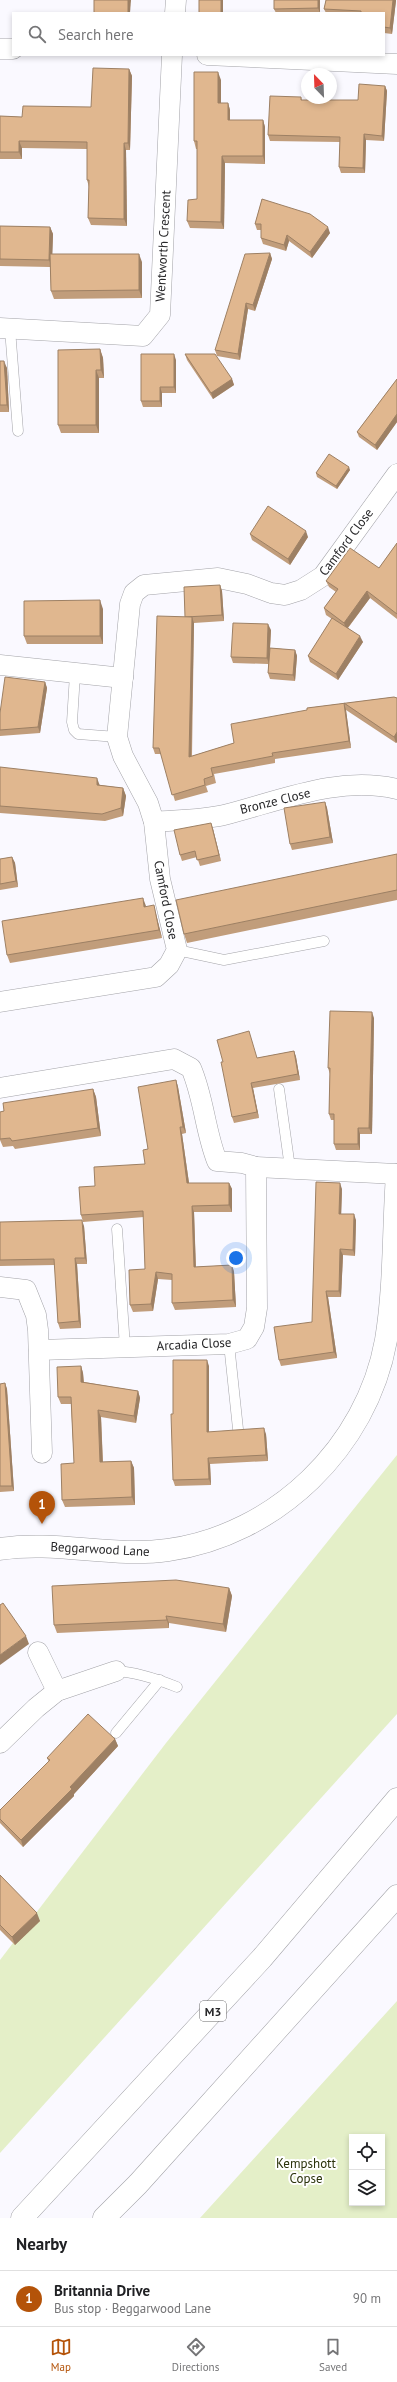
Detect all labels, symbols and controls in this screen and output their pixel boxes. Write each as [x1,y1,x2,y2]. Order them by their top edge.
search box [12,12,385,56]
icon: search [26,23,48,45]
text: Search here [58,25,134,44]
north arrow [301,68,337,104]
street label: Wentworth Crescent [152,189,174,302]
street label: Camford Close [315,505,377,579]
street label: Bronze Close [238,784,312,818]
street label: Camford Close [150,859,182,941]
your location [226,1248,246,1268]
street label: Arcadia Close [156,1334,232,1354]
pin: 1 [29,1491,55,1524]
street label: Beggarwood Lane [50,1538,150,1560]
road number: M3 [200,2001,226,2021]
map controls [349,2134,385,2206]
button: locate [349,2134,385,2170]
park label: Kempshott Copse [276,2155,337,2187]
button: layers [349,2170,385,2206]
text: Nearby [16,2233,67,2255]
text: Britannia Drive [54,2281,150,2300]
text: 1 [25,2290,33,2307]
text: 90 m [353,2290,381,2307]
text: Bus stop · Beggarwood Lane [54,2300,211,2317]
tab: Map [50,2336,72,2374]
tab: Directions [172,2336,219,2374]
tab: Saved [319,2336,347,2374]

